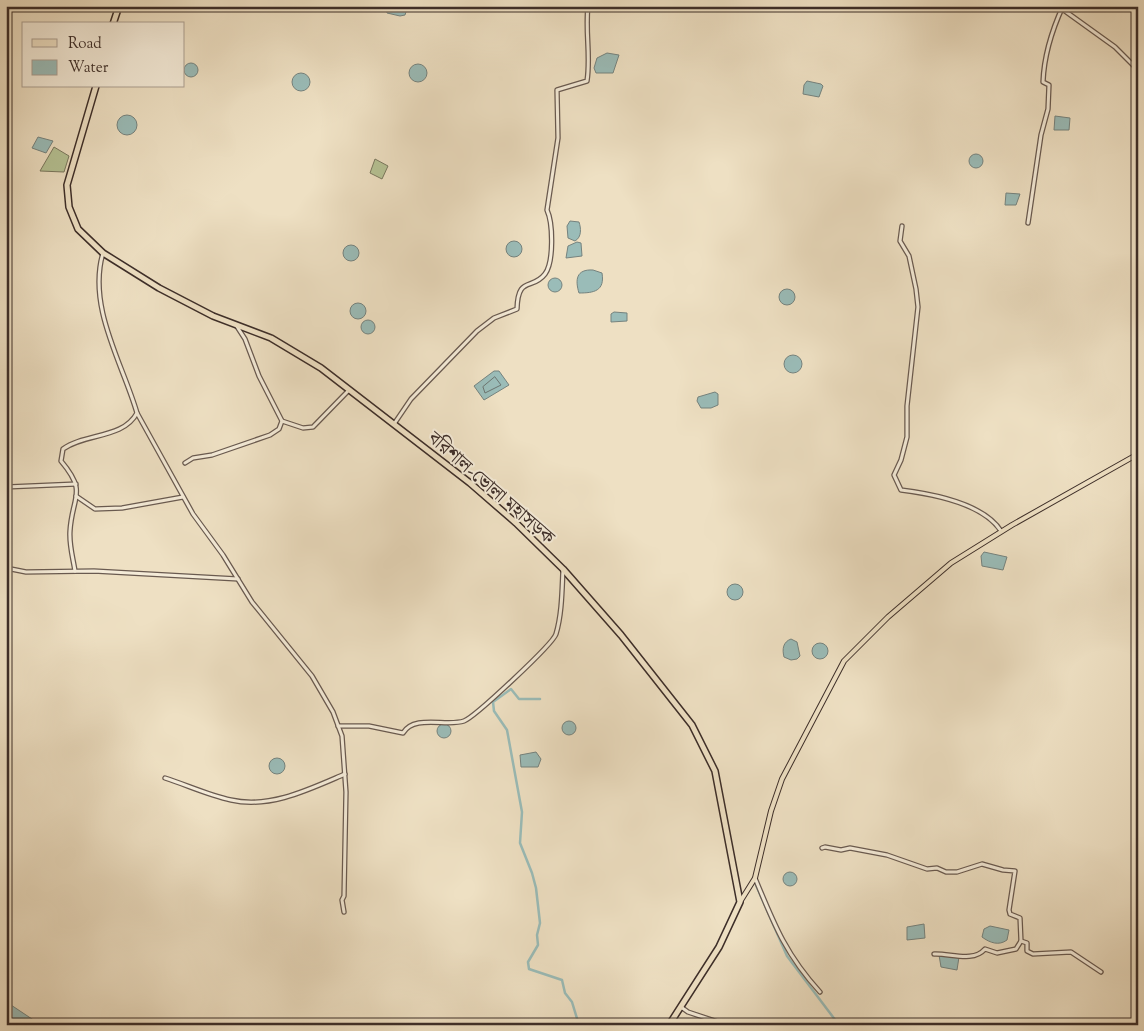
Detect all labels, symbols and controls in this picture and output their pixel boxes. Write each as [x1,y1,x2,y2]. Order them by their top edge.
legend [22,22,185,88]
text: Road [68,34,102,55]
text: Water [68,58,109,79]
street label: বরিশাল-ভোলা মহাসড়ক [420,425,560,552]

